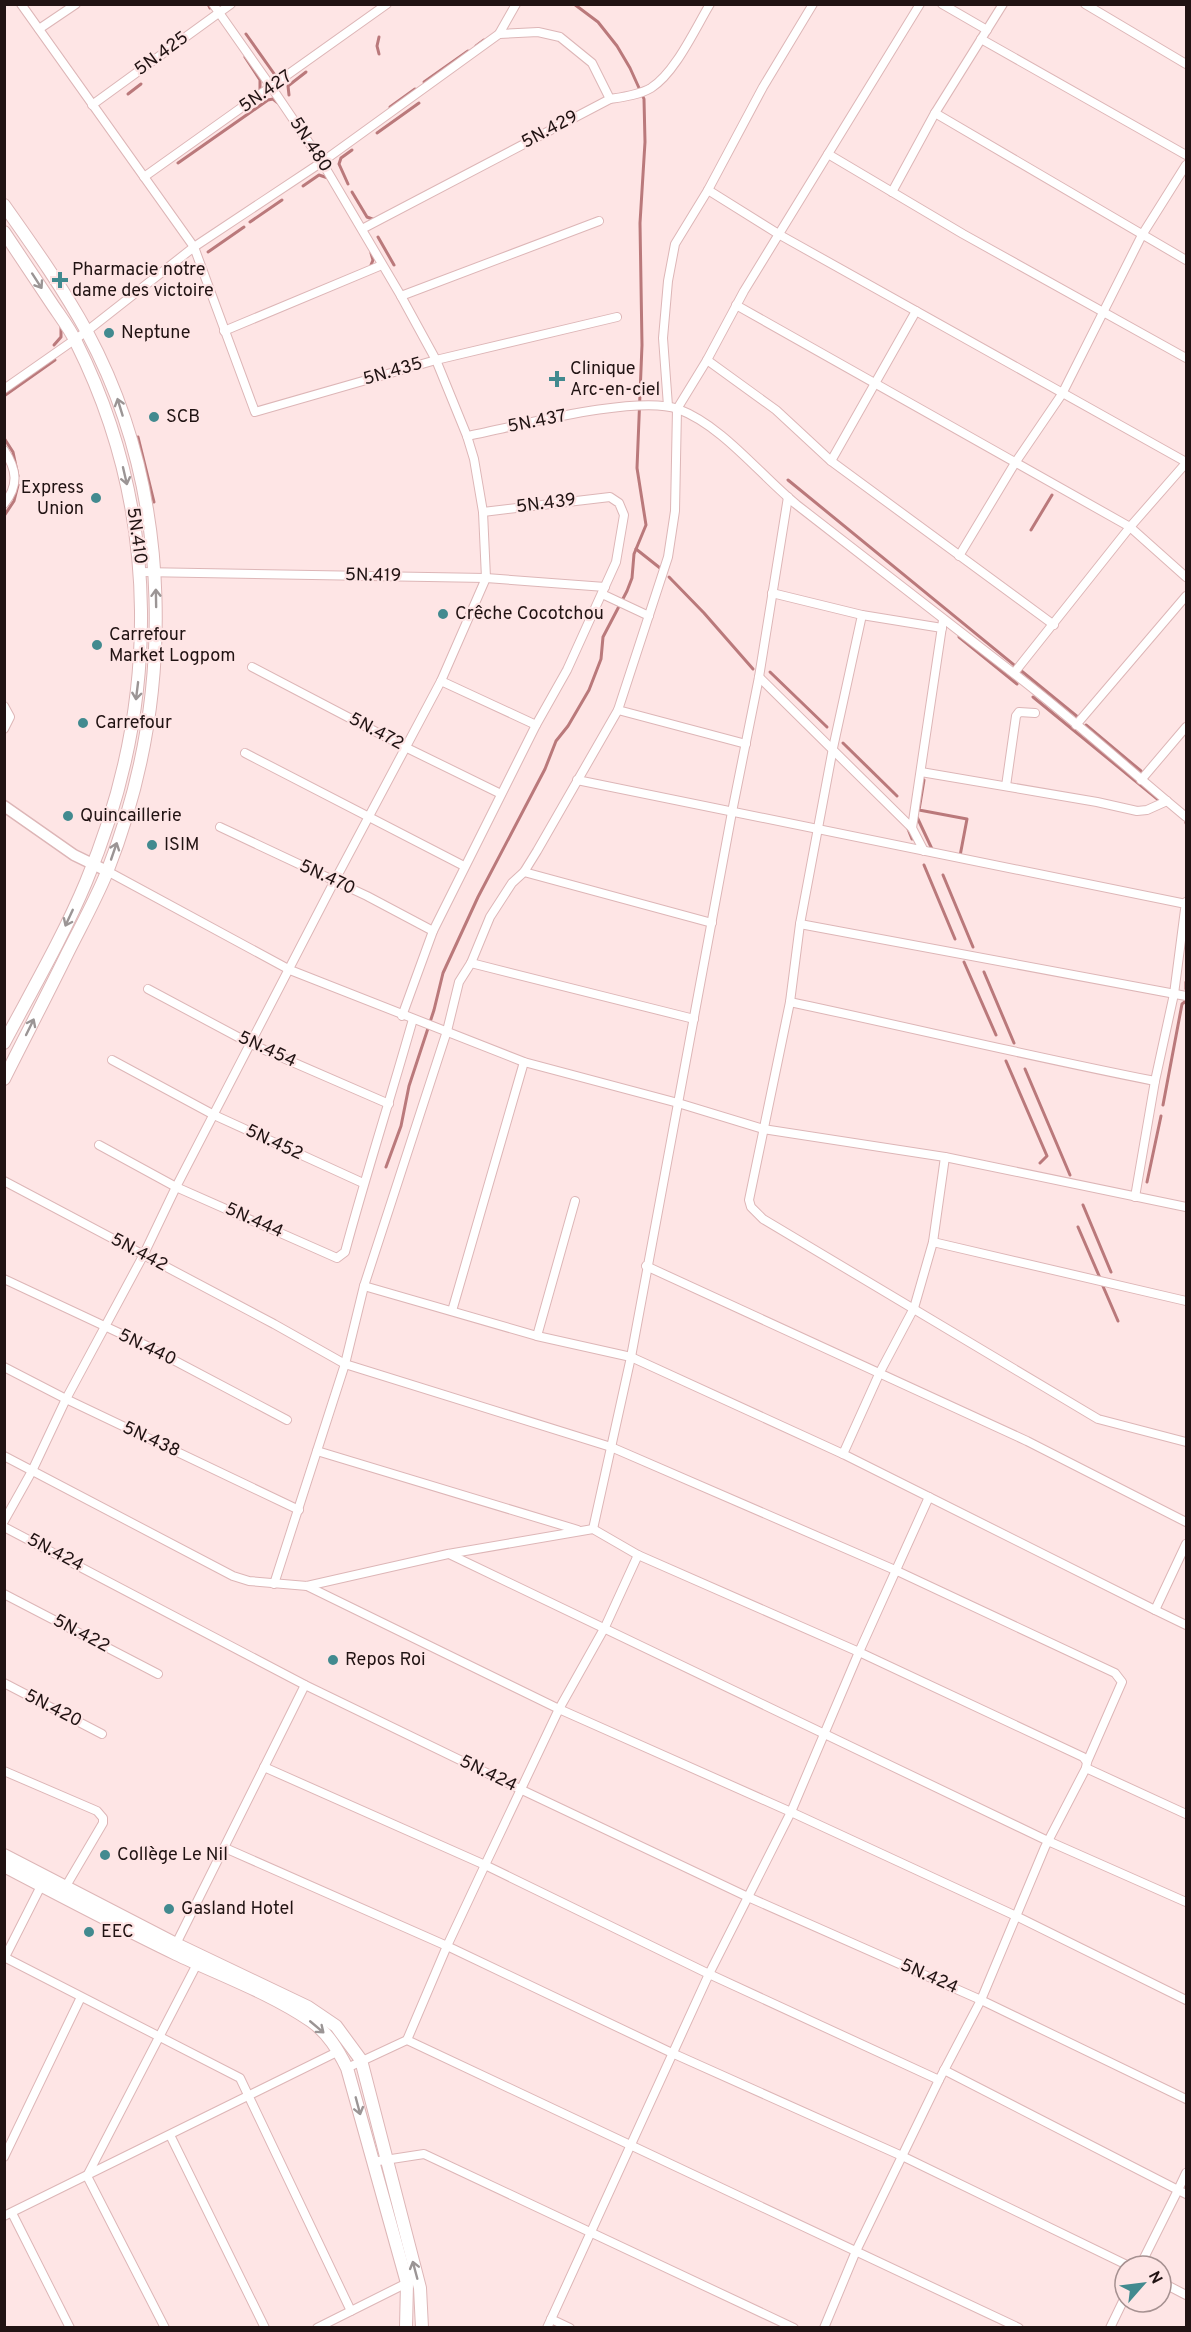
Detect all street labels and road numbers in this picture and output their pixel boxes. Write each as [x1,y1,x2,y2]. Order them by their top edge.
street label: 5N.425 [130,27,194,81]
street label: 5N.427 [235,66,297,118]
street label: 5N.429 [518,106,582,154]
street label: 5N.480 [284,113,336,177]
street label: 5N.435 [360,353,426,391]
street label: 5N.437 [506,405,568,439]
street label: 5N.439 [515,489,577,519]
street label: 5N.410 [121,506,151,566]
street label: 5N.419 [345,564,401,588]
street label: 5N.472 [345,708,407,756]
street label: 5N.470 [295,855,359,901]
street label: 5N.454 [234,1027,300,1073]
street label: 5N.452 [241,1120,307,1166]
street label: 5N.444 [221,1198,287,1244]
street label: 5N.442 [107,1228,171,1278]
street label: 5N.440 [114,1324,180,1372]
street label: 5N.438 [119,1417,183,1463]
street label: 5N.424 [23,1529,87,1577]
street label: 5N.422 [49,1610,113,1658]
street label: 5N.420 [20,1685,86,1733]
street label: 5N.424 [456,1750,520,1798]
street label: 5N.424 [896,1954,962,2000]

